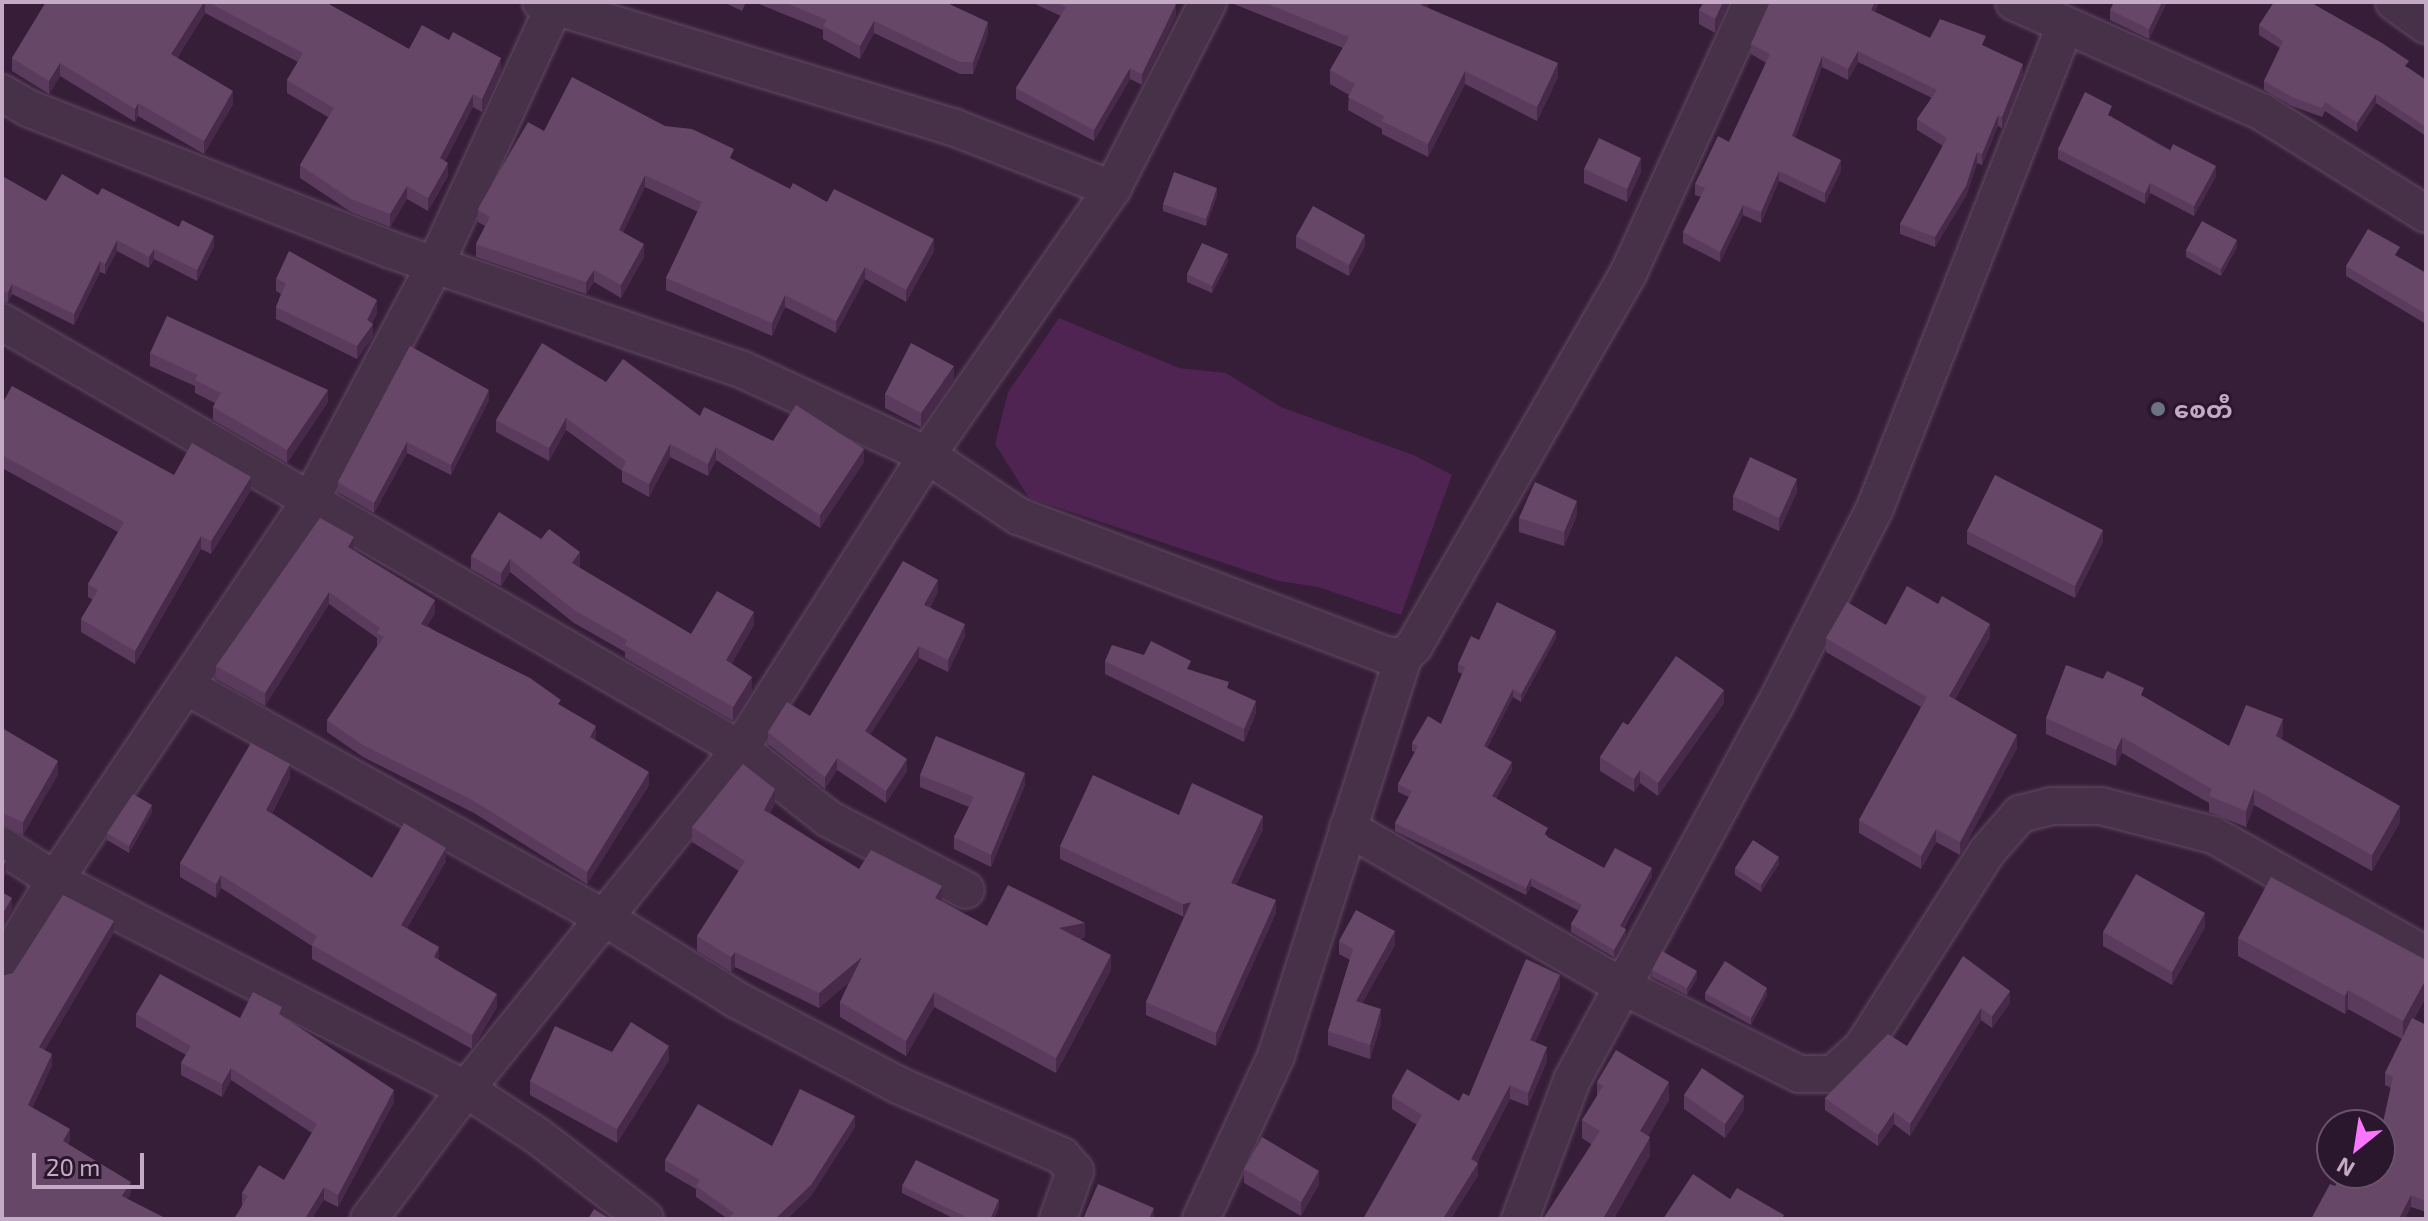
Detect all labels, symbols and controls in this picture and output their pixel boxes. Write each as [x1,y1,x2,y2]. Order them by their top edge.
place label: စေတီ [2174,395,2233,423]
marker: စေတီ [2149,400,2167,418]
north arrow [2316,1109,2396,1189]
scale bar [36,1137,148,1187]
text: 20 m [46,1152,100,1181]
text: N [2332,1153,2358,1183]

